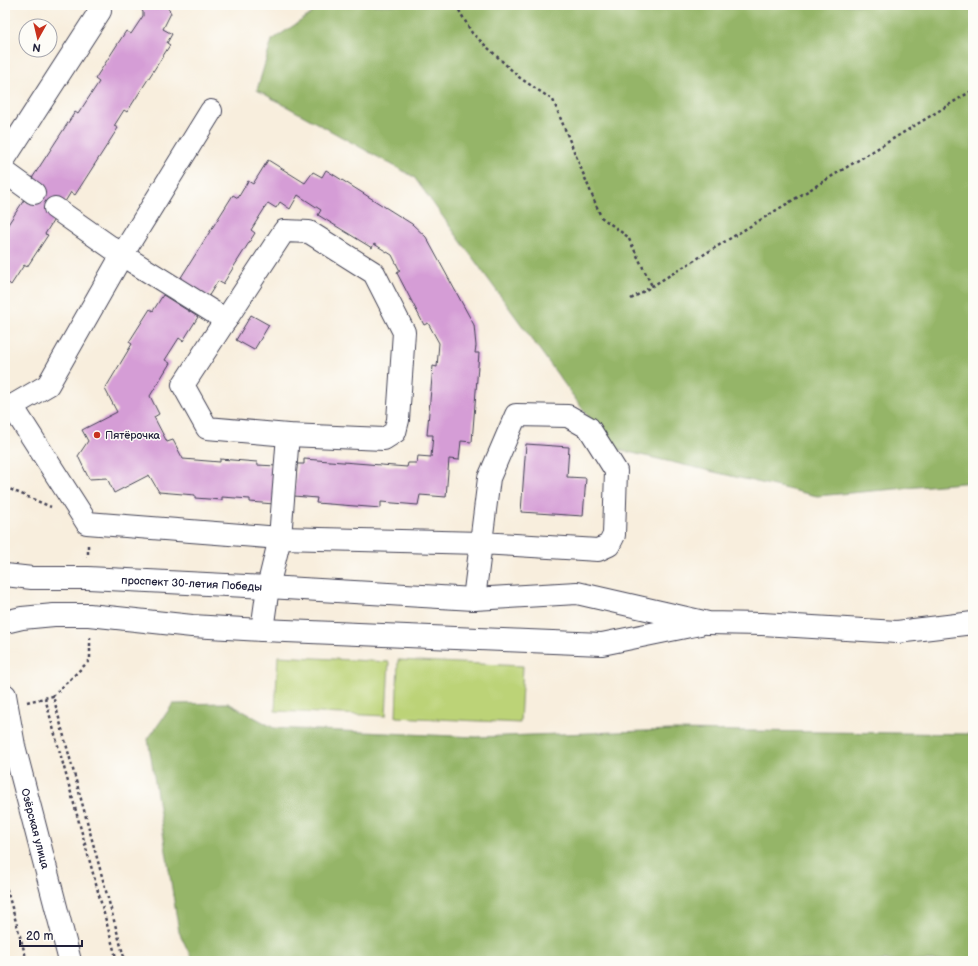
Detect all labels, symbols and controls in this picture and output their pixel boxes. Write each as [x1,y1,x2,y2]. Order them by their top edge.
north arrow [18,18,58,58]
text: N [32,40,42,54]
place label: Пятёрочка [105,429,161,442]
marker: Пятёрочка [92,430,102,440]
street label: проспект 30-летия Победы [121,573,263,593]
street label: Озёрская улица [19,787,52,871]
scale bar [20,922,82,948]
text: 20 m [26,929,53,944]

